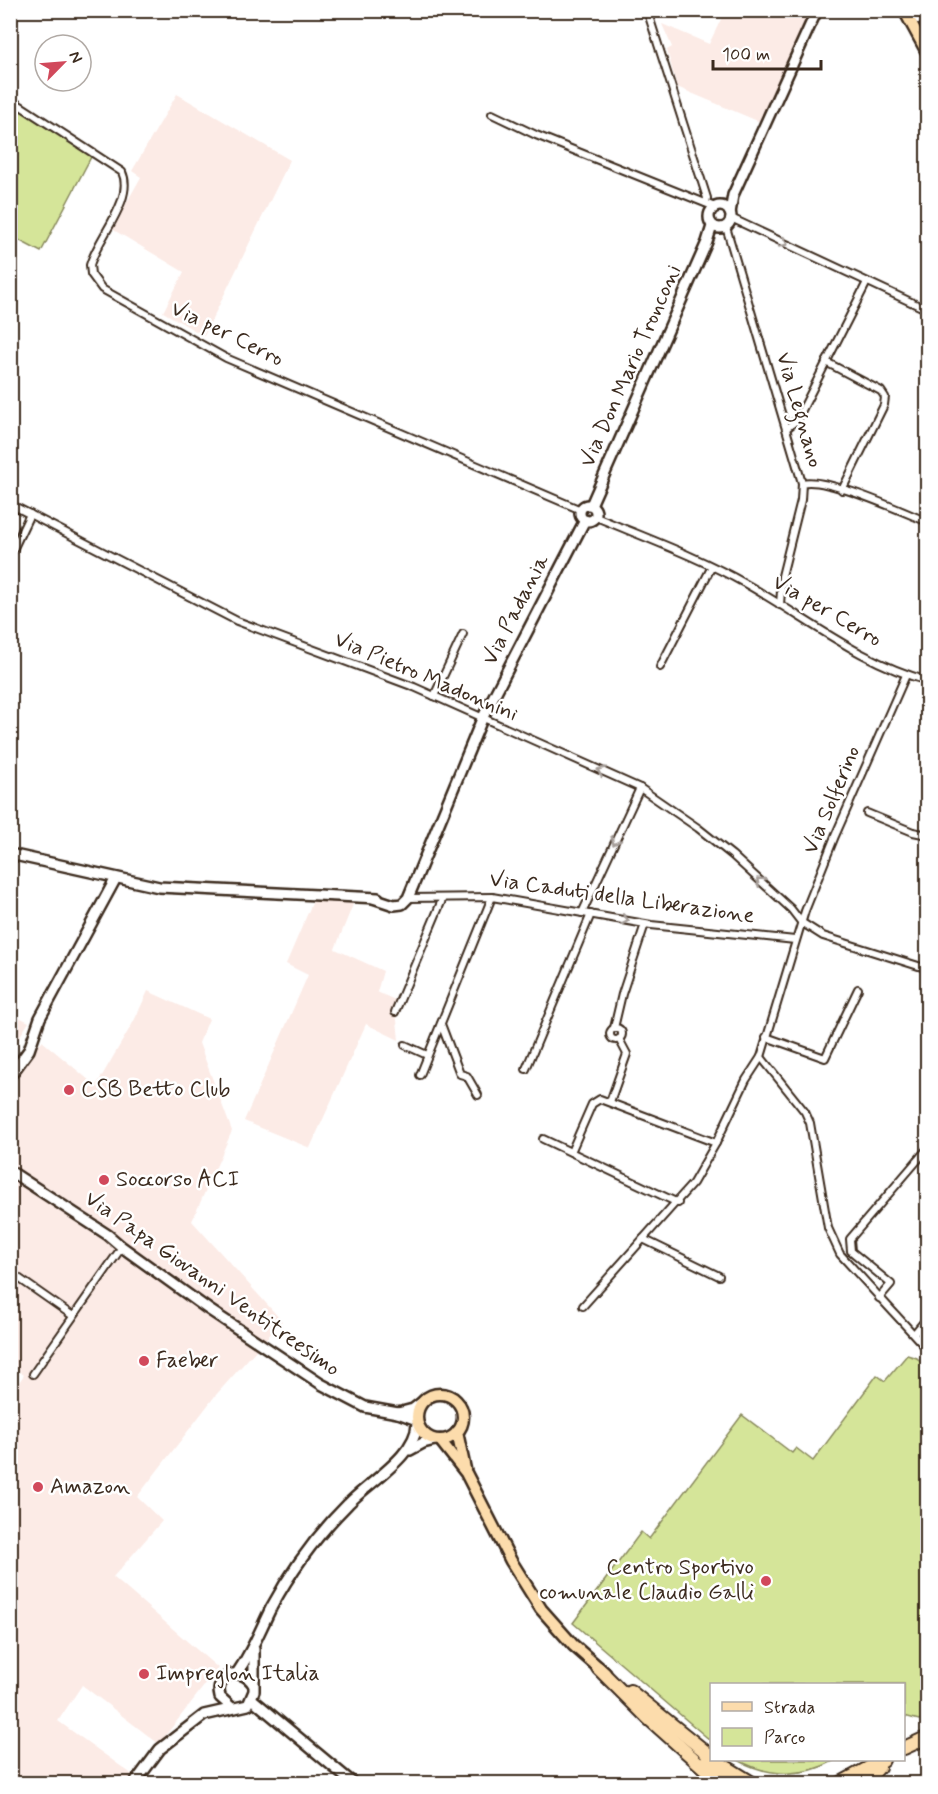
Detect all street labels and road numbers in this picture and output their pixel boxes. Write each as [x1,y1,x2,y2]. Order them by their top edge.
street label: Via Don Mario Tronconi [574,260,688,472]
street label: Via per Cerro [166,295,288,373]
street label: Via Legnano [766,349,829,472]
street label: Via Padania [476,549,556,670]
street label: Via per Cerro [767,568,887,654]
street label: Via Pietro Madonnini [330,626,522,728]
street label: Via Solferino [797,742,867,858]
street label: Via Caduti della Liberazione [488,866,756,930]
street label: Via Papa Giovanni Ventitreesimo [79,1185,345,1383]

